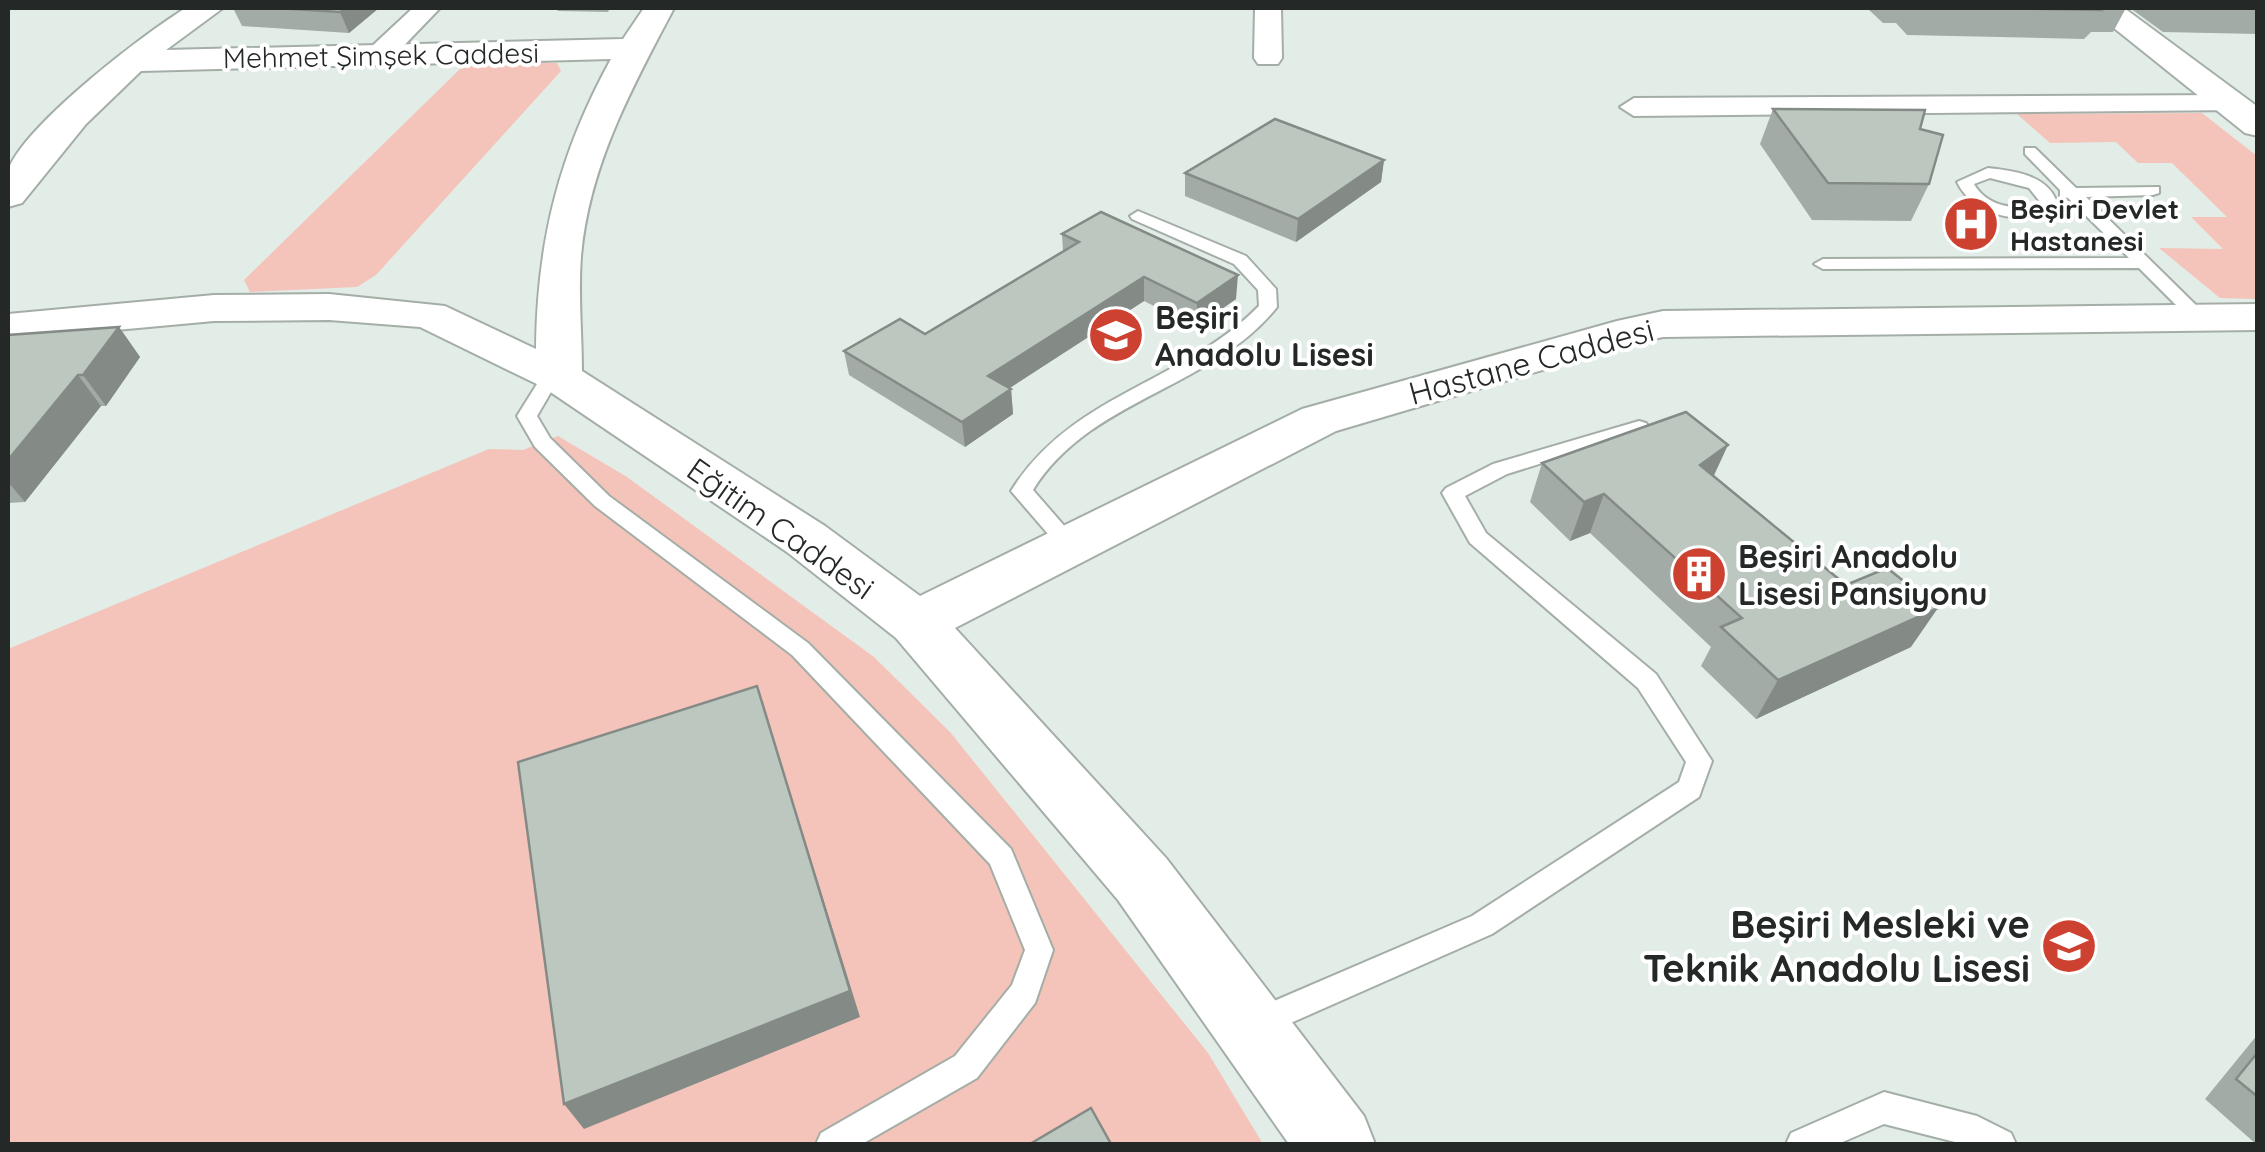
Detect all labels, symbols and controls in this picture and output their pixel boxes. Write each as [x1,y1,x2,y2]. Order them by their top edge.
street label: Mehmet Şimşek Caddesi [223,35,539,75]
place label: Beşiri Devlet Hastanesi [2010,191,2179,258]
hospital icon: Beşiri Devlet Hastanesi [1941,194,2001,254]
place label: Beşiri Anadolu Lisesi [1155,297,1374,374]
school or university icon: Beşiri Anadolu Lisesi [1086,305,1146,365]
street label: Hastane Caddesi [1404,309,1658,413]
street label: Eğitim Caddesi [680,449,882,607]
place label: Beşiri Anadolu Lisesi Pansiyonu [1738,536,1988,613]
building icon: Beşiri Anadolu Lisesi Pansiyonu [1669,544,1729,604]
place label: Beşiri Mesleki ve Teknik Anadolu Lisesi [1643,900,2030,992]
school or university icon: Beşiri Mesleki ve Teknik Anadolu Lisesi [2039,916,2099,976]

